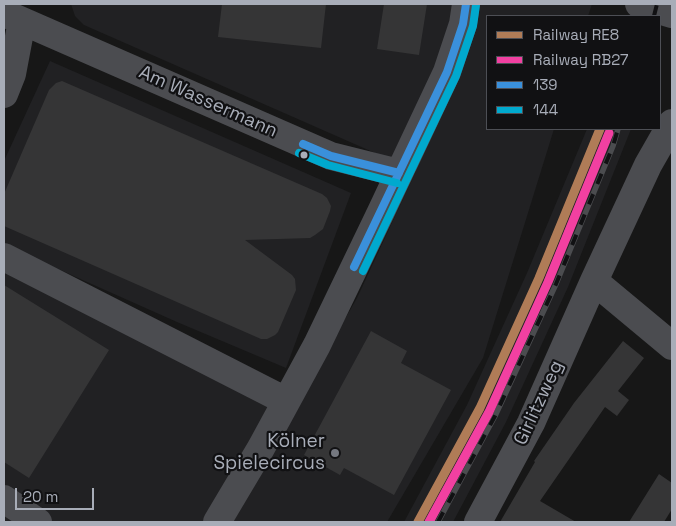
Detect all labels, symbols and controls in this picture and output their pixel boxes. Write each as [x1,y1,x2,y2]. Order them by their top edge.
legend [486,15,661,130]
text: Railway RE8 [533,25,619,44]
text: Railway RB27 [533,50,629,69]
street label: Am Wassermann [135,61,281,143]
text: 139 [533,75,558,94]
text: 144 [533,100,558,119]
unlabelled marker [299,150,309,160]
street label: Girlitzweg [509,357,569,449]
place label: Kölner Spielecircus [213,431,325,475]
marker: Kölner Spielecircus [329,447,341,459]
scale bar [18,478,96,510]
text: 20 m [23,487,58,506]

